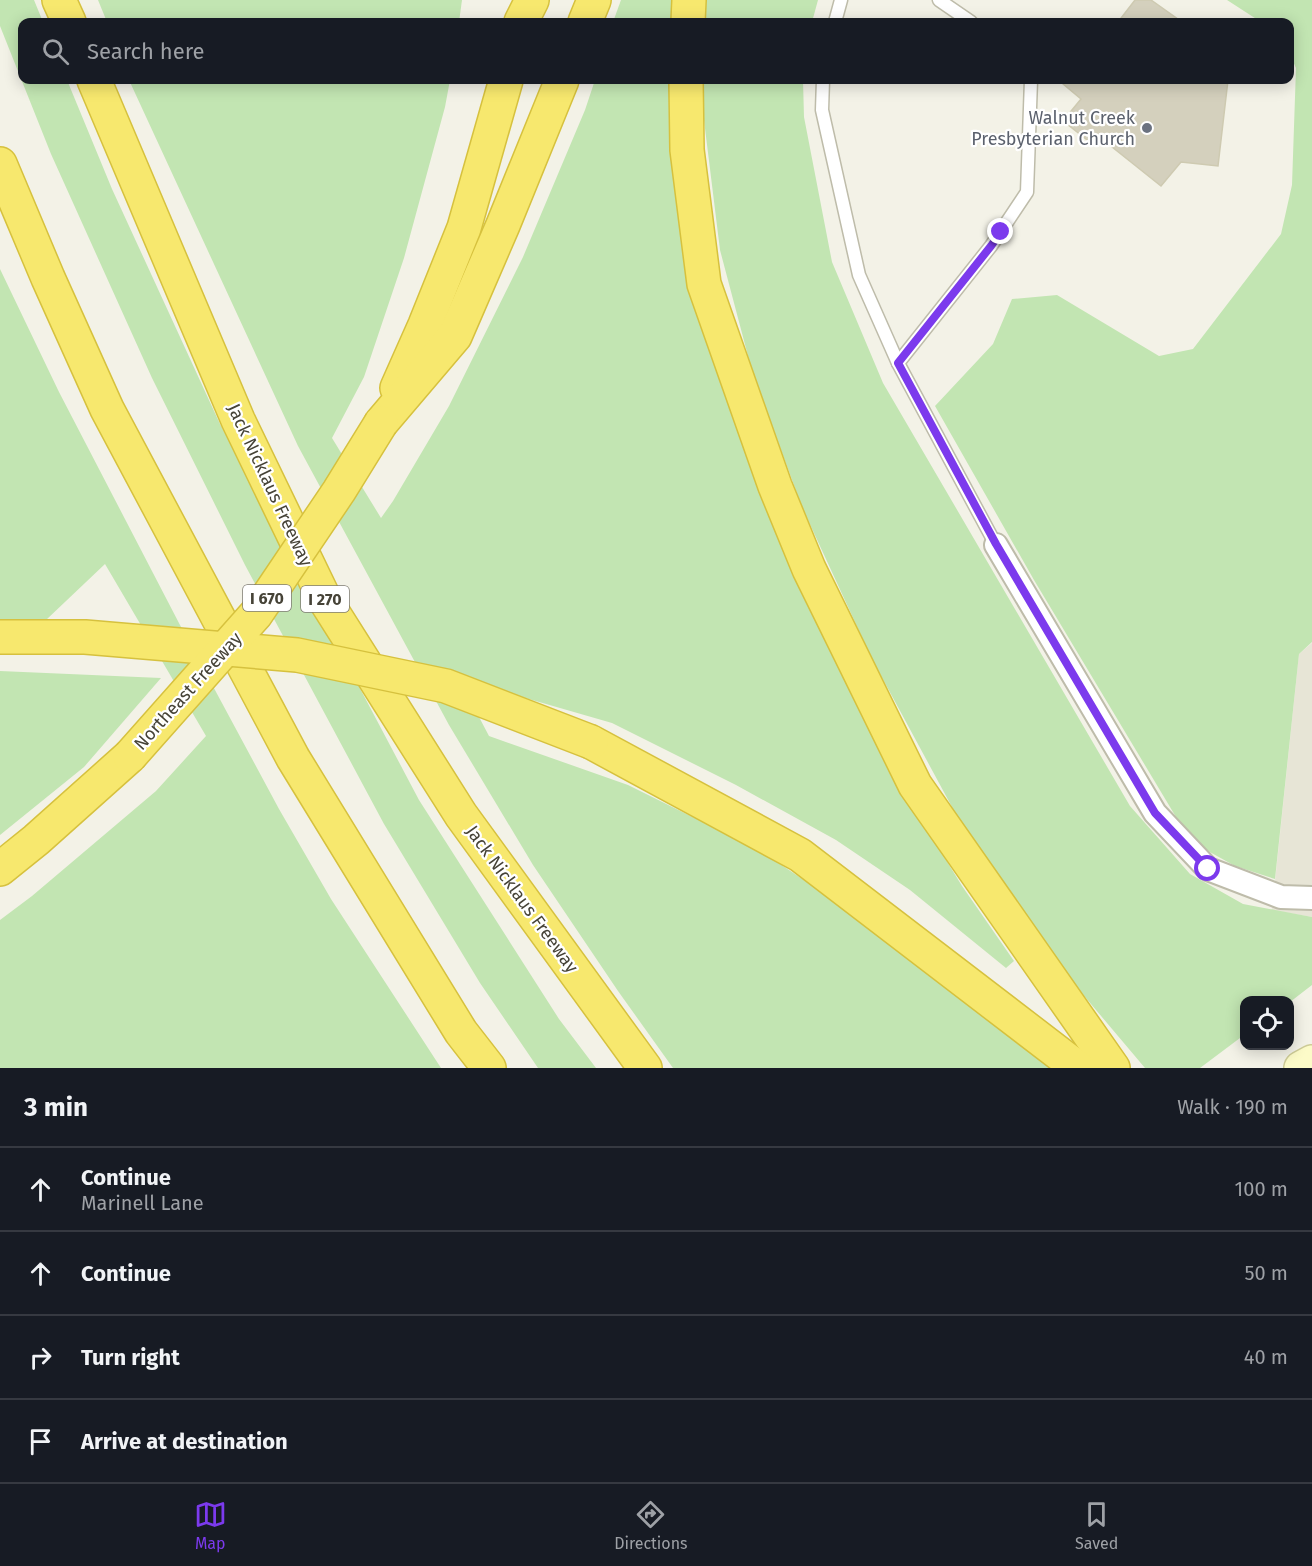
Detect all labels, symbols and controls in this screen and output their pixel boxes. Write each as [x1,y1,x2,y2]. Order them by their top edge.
search box [18,18,1294,84]
icon: search [39,35,72,68]
text: Search here [87,38,205,65]
place label: Walnut Creek Presbyterian Church [971,107,1136,150]
marker: Walnut Creek Presbyterian Church [1140,121,1154,135]
route end [987,218,1013,244]
street label: Jack Nicklaus Freeway [223,400,317,570]
road number: I 670 [243,585,291,611]
road number: I 270 [301,586,349,612]
street label: Northeast Freeway [129,627,247,754]
street label: Jack Nicklaus Freeway [461,821,583,977]
route start [1194,855,1220,881]
map controls [1240,996,1294,1050]
button: locate [1240,996,1294,1050]
text: 3 min [24,1092,88,1123]
text: Walk · 190 m [1177,1095,1288,1119]
text: Continue [81,1164,171,1191]
icon: ahead [24,1173,57,1206]
text: 100 m [1235,1177,1288,1201]
text: Marinell Lane [81,1191,204,1215]
icon: ahead [24,1257,57,1290]
text: Continue [81,1260,171,1287]
text: 50 m [1244,1261,1288,1285]
icon: right [24,1341,57,1374]
text: Turn right [81,1344,180,1371]
text: 40 m [1244,1345,1288,1369]
icon: arrive [24,1425,57,1458]
text: Arrive at destination [81,1428,288,1455]
tab: Map [194,1498,227,1553]
tab: Directions [614,1498,688,1553]
tab: Saved [1075,1498,1118,1553]

